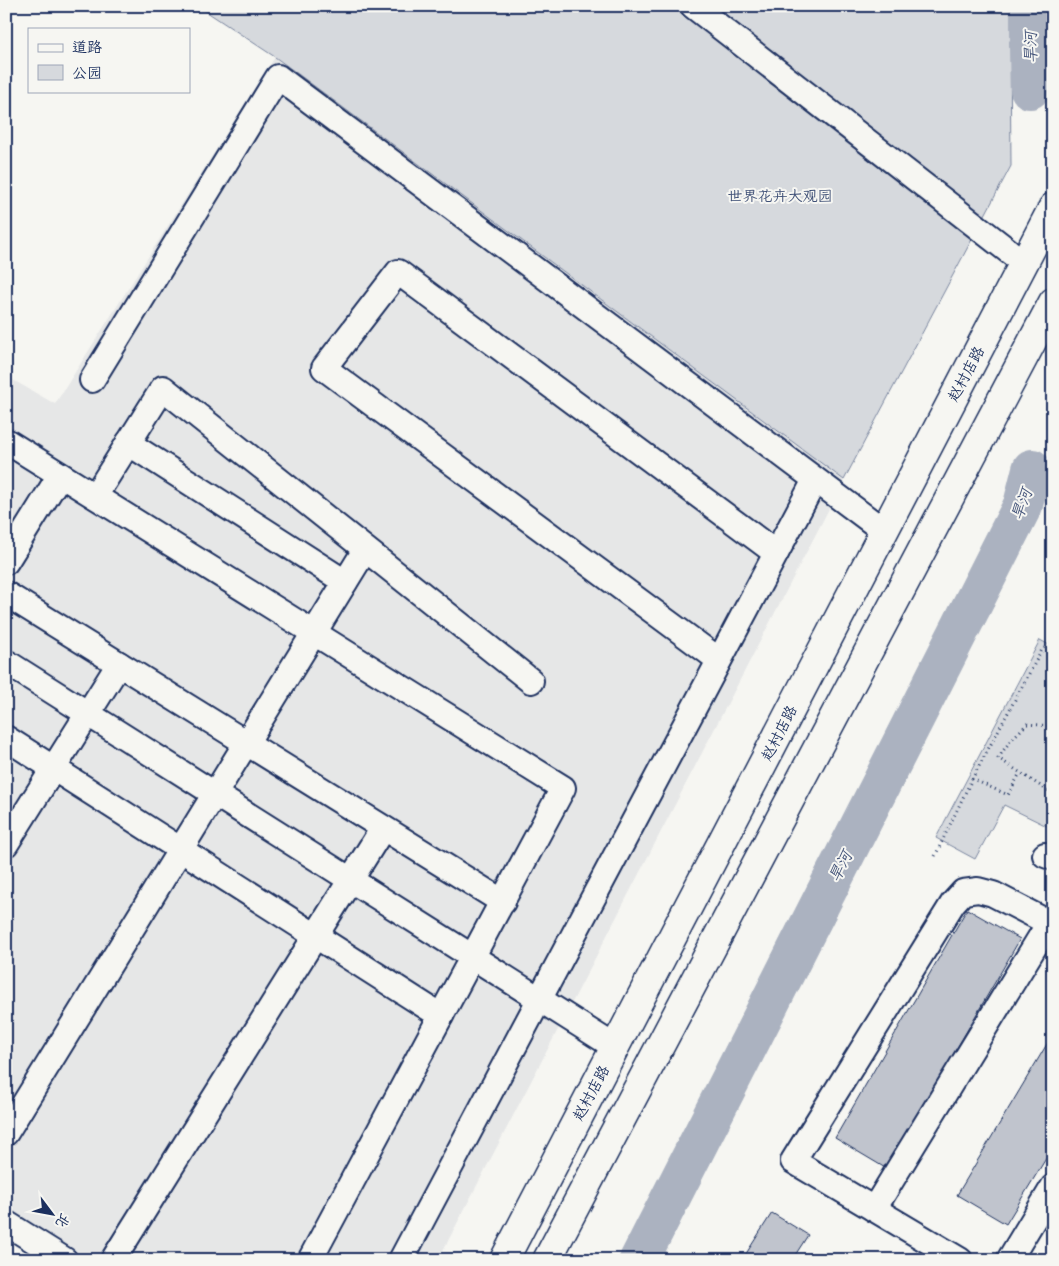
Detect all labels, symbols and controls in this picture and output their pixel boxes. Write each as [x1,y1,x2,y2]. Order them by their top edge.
legend [28,28,190,92]
water label: 旱河 [1022,28,1041,63]
text: 道路 [72,38,102,57]
text: 公园 [72,64,102,83]
park label: 世界花卉大观园 [727,187,833,206]
street label: 赵村店路 [944,343,989,405]
water label: 旱河 [1008,483,1038,523]
street label: 赵村店路 [757,702,802,764]
water label: 旱河 [826,845,858,885]
street label: 赵村店路 [569,1062,614,1124]
north arrow [28,1188,78,1238]
text: 北 [52,1210,74,1231]

